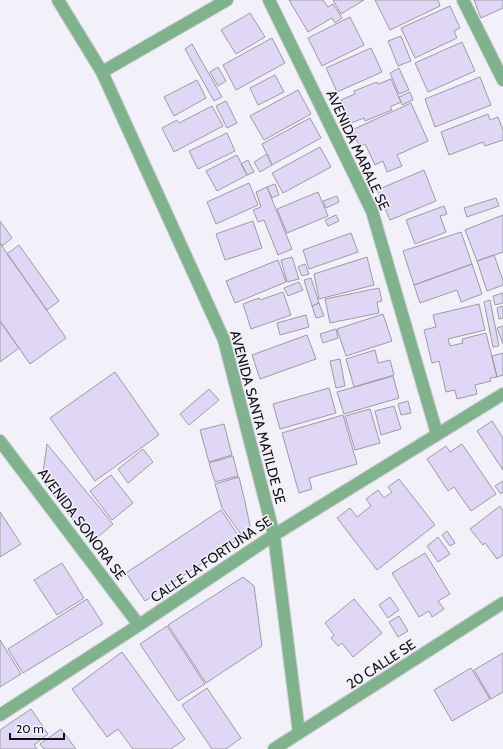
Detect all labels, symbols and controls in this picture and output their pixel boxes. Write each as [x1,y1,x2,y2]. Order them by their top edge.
street label: AVENIDA MARALE SE [322,87,394,213]
street label: AVENIDA SANTA MATILDE SE [226,328,290,506]
street label: AVENIDA SONORA SE [34,465,130,584]
street label: CALLE LA FORTUNA SE [147,512,275,606]
street label: 20 CALLE SE [343,635,419,693]
scale bar [10,715,64,741]
text: 20 m [16,721,44,736]

